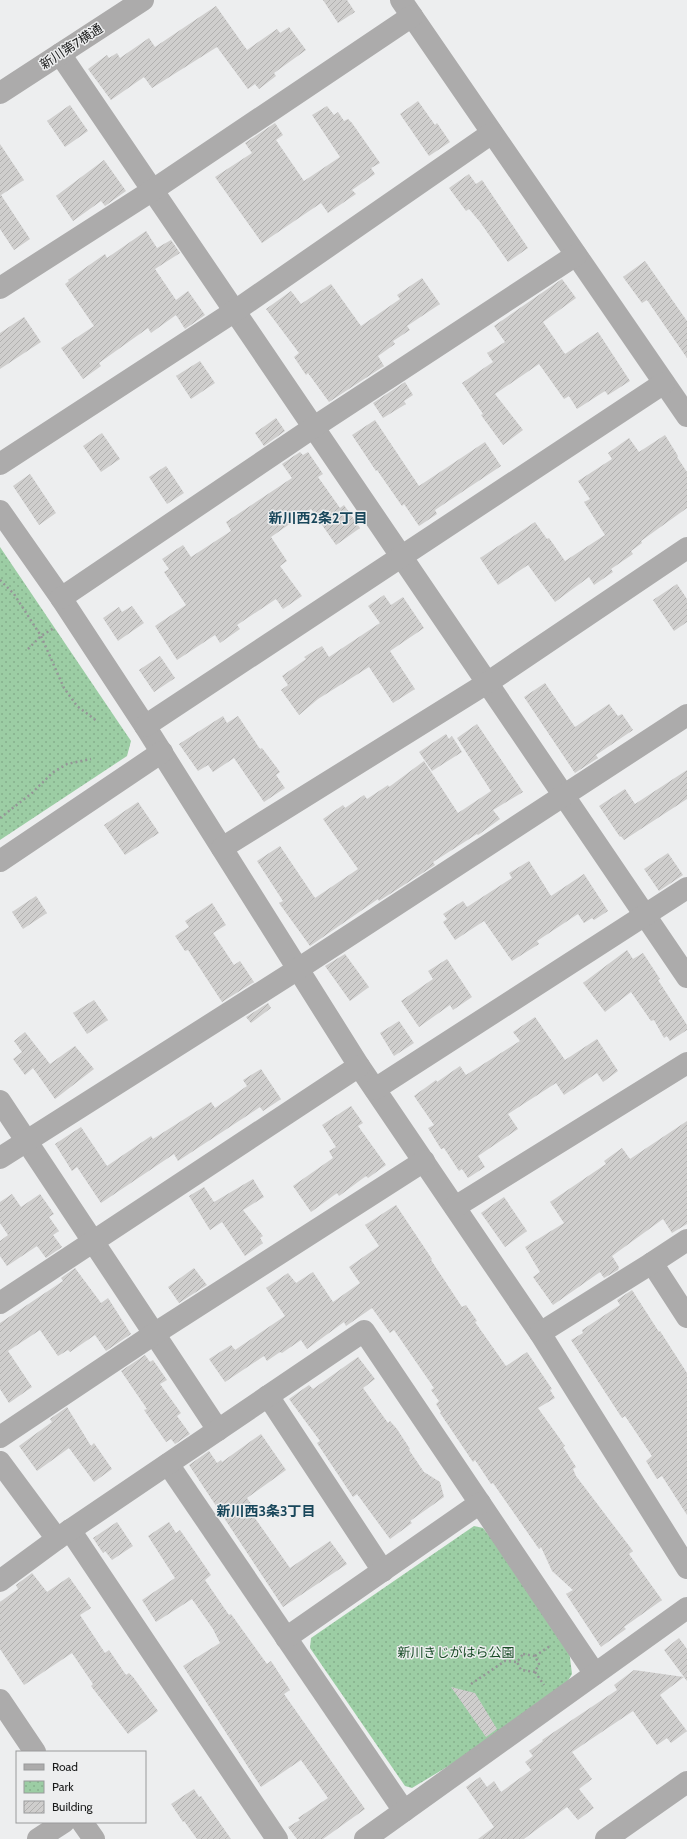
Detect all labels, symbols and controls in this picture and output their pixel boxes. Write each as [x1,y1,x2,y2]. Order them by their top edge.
street label: 新川第7横通 [37,20,105,72]
district label: 新川西2条2丁目 [269,509,367,527]
district label: 新川西3条3丁目 [216,1502,316,1520]
park label: 新川きじがはら公園 [397,1644,515,1660]
legend [16,1751,146,1823]
text: Road [52,1759,78,1774]
text: Park [52,1779,74,1794]
text: Building [52,1799,94,1814]

